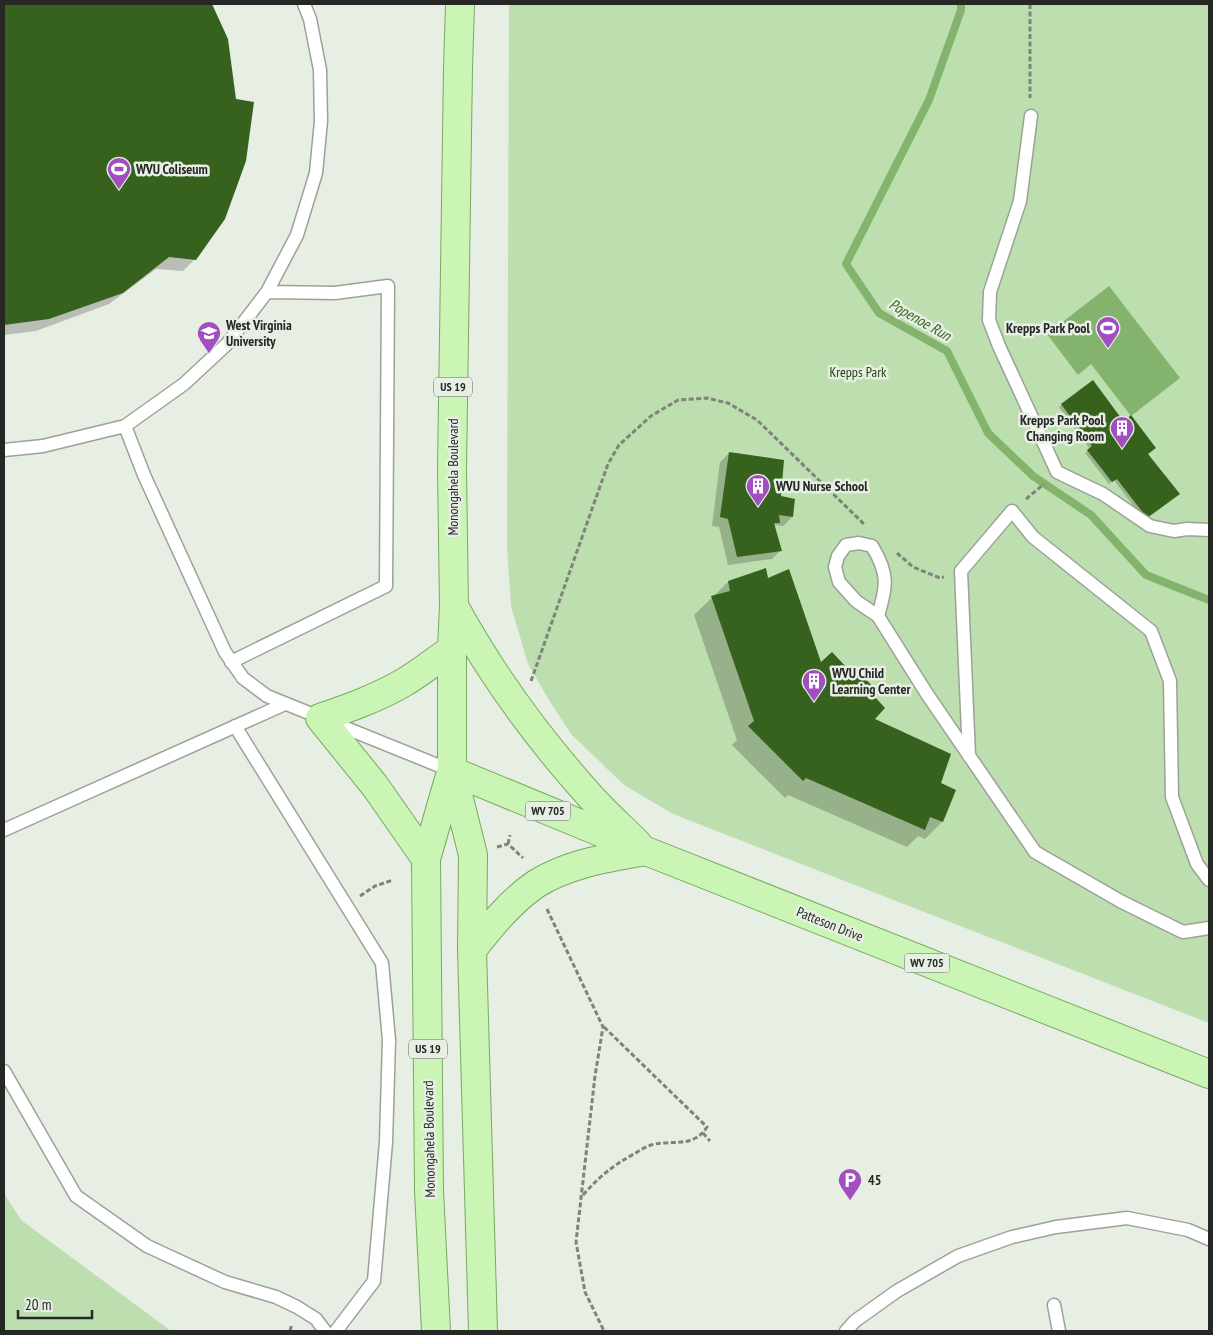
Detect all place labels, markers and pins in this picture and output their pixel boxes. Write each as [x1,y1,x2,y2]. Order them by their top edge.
sports icon: WVU Coliseum [106,156,132,190]
place label: WVU Coliseum [135,160,208,178]
sports icon: Krepps Park Pool [1095,315,1121,349]
place label: West Virginia University [225,316,292,350]
place label: Krepps Park Pool [1006,319,1091,337]
school or university icon: West Virginia University [196,320,222,354]
place label: Krepps Park Pool Changing Room [1020,411,1105,445]
building icon: Krepps Park Pool Changing Room [1109,415,1135,449]
building icon: WVU Nurse School [745,473,771,507]
place label: WVU Nurse School [775,477,868,495]
place label: WVU Child Learning Center [831,664,911,698]
building icon: WVU Child Learning Center [801,668,827,702]
parking icon: 45 [837,1167,863,1201]
place label: 45 [868,1171,881,1189]

